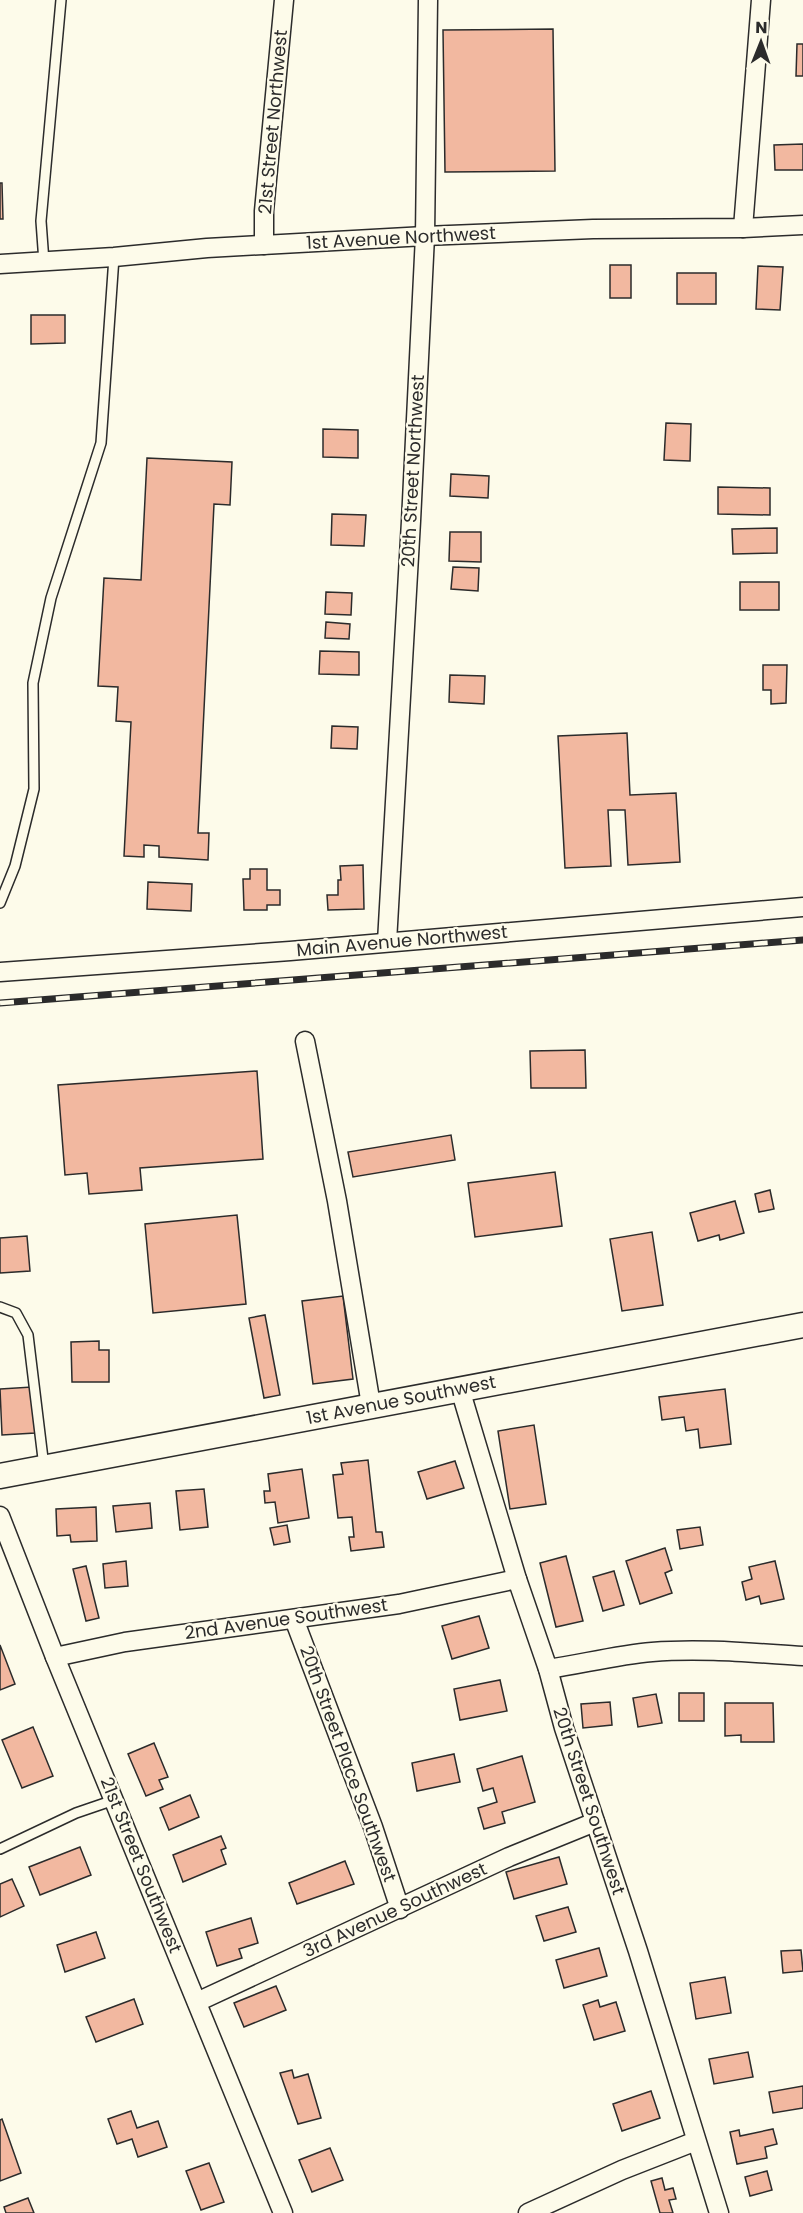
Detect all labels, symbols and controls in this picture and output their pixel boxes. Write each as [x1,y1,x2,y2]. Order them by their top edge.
north arrow [731,12,791,72]
text: N [755,16,767,39]
street label: 21st Street Northwest [252,29,293,215]
street label: 1st Avenue Northwest [306,220,496,255]
street label: 20th Street Northwest [395,374,430,568]
street label: Main Avenue Northwest [295,919,508,962]
street label: 1st Avenue Southwest [304,1369,498,1430]
street label: 2nd Avenue Southwest [183,1592,389,1645]
street label: 20th Street Place Southwest [294,1642,403,1885]
street label: 20th Street Southwest [547,1704,632,1898]
street label: 21st Street Southwest [95,1773,188,1957]
street label: 3rd Avenue Southwest [299,1856,491,1963]

